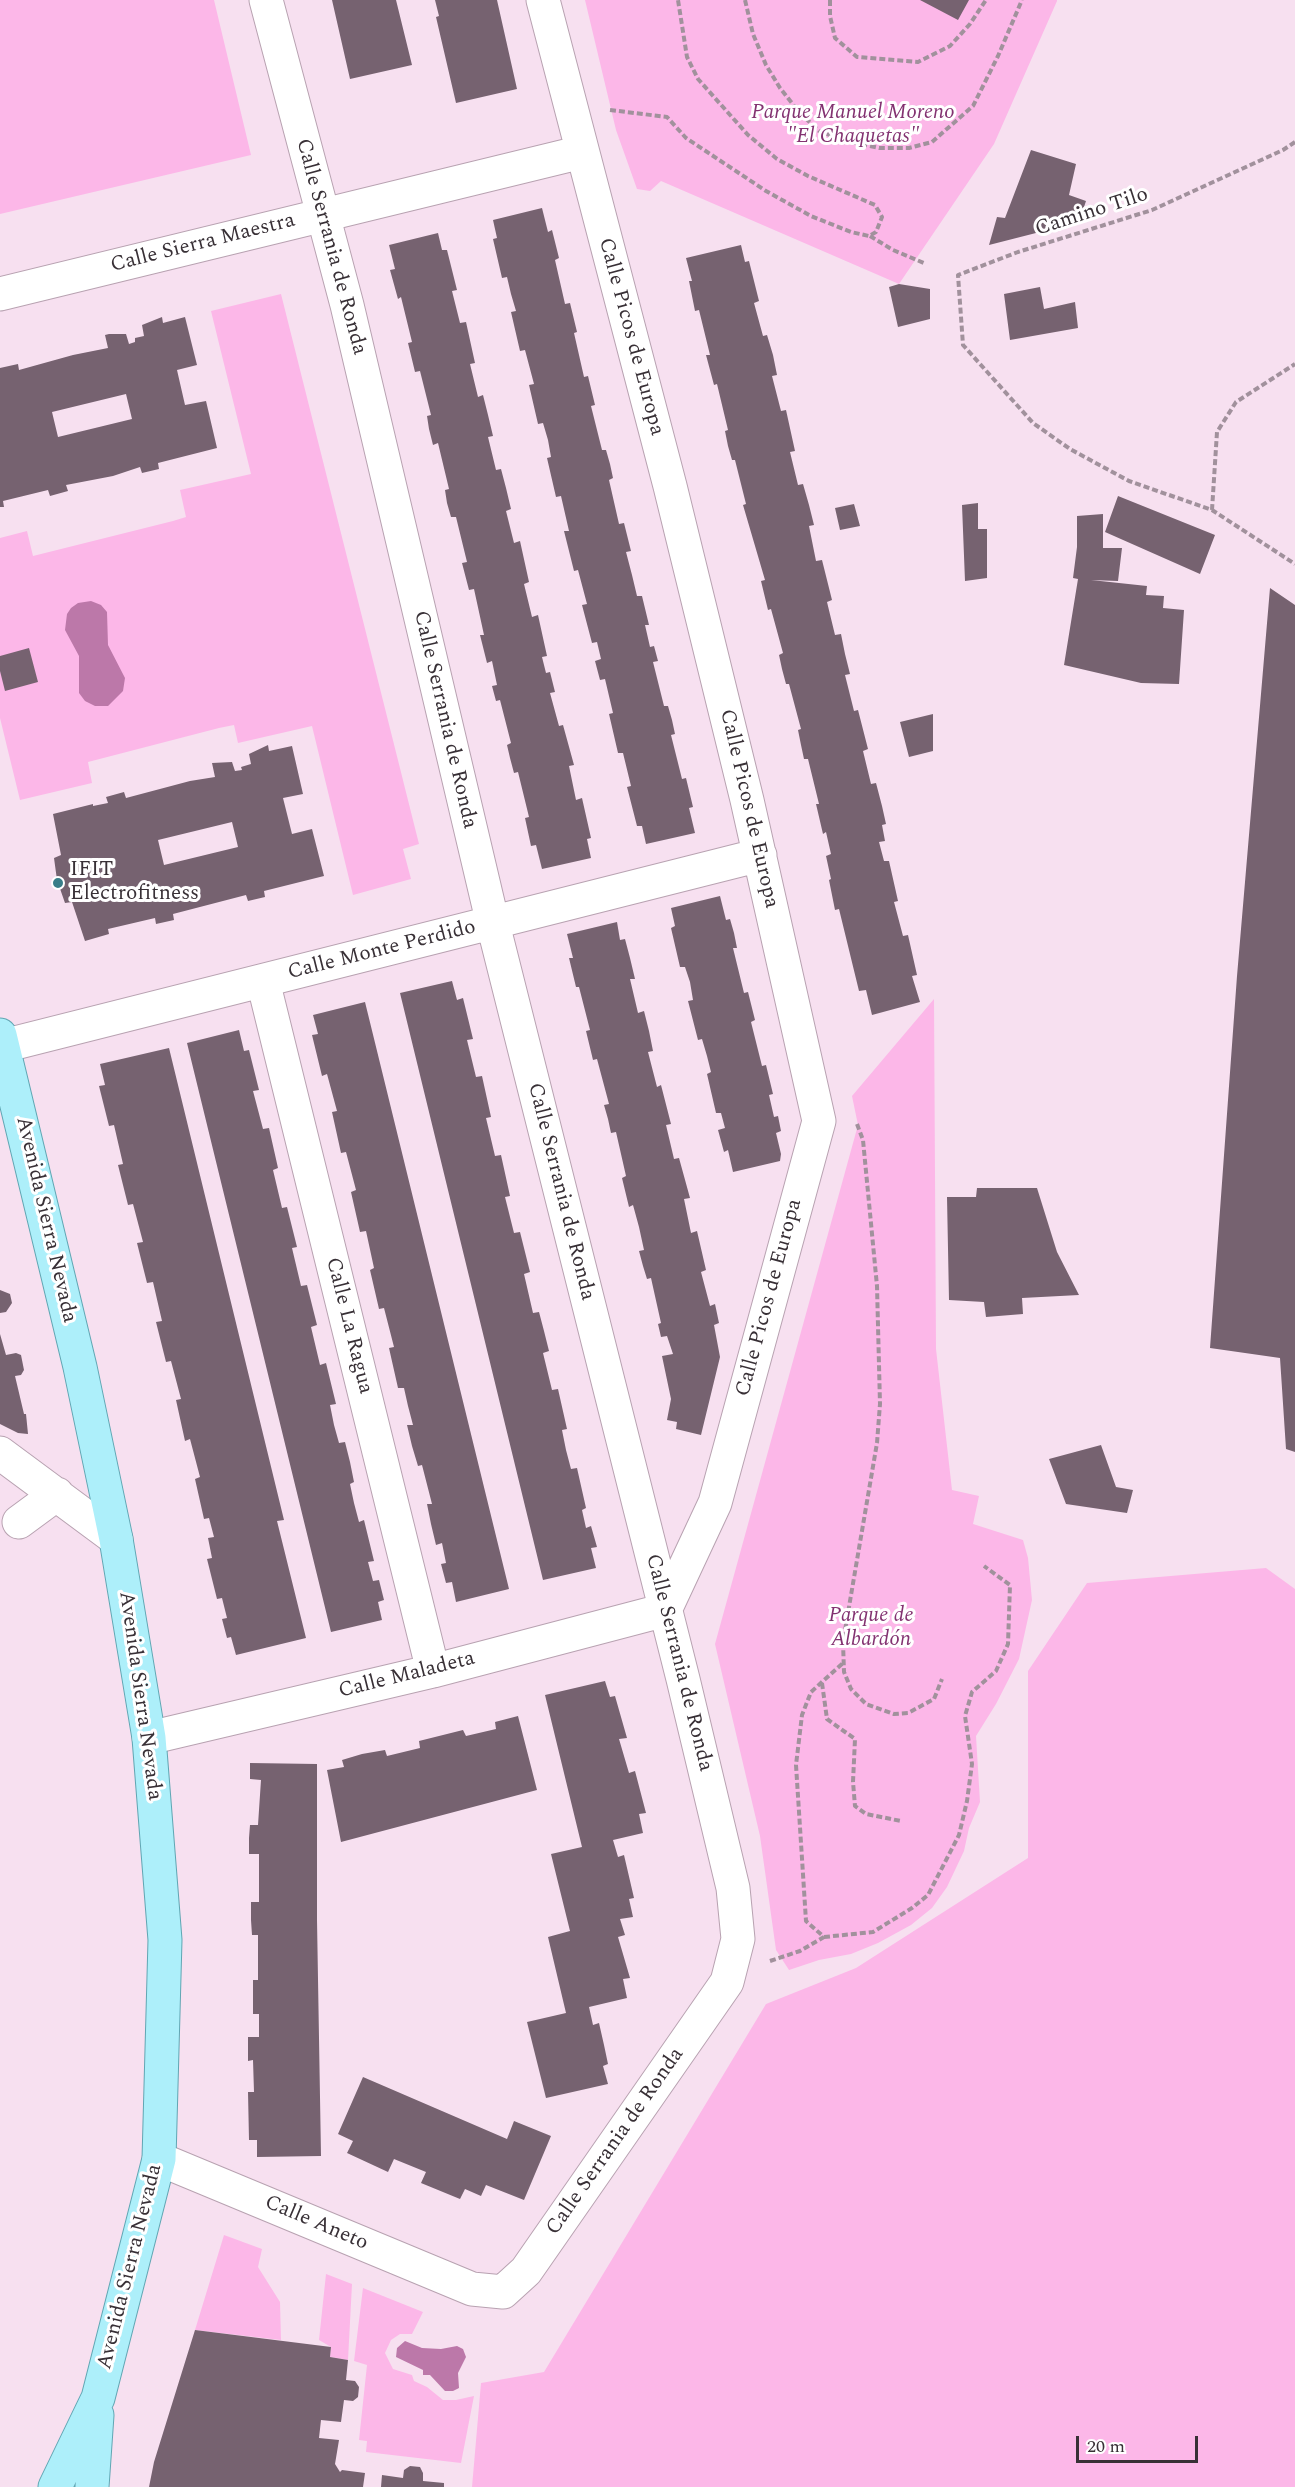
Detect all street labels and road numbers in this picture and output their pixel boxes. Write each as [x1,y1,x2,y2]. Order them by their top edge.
street label: Calle Serrania de Ronda [289,136,371,358]
street label: Camino Tilo [1032,183,1152,243]
street label: Calle Sierra Maestra [108,209,298,279]
street label: Calle Picos de Europa [592,235,668,439]
street label: Calle Serrania de Ronda [407,609,481,831]
street label: Calle Picos de Europa [713,707,783,911]
street label: Calle Monte Perdido [286,915,478,987]
street label: Calle Serrania de Ronda [521,1081,599,1303]
street label: Avenida Sierra Nevada [9,1115,81,1325]
street label: Calle Picos de Europa [732,1196,808,1400]
street label: Calle La Ragua [319,1255,377,1397]
street label: Calle Serrania de Ronda [639,1552,717,1774]
street label: Avenida Sierra Nevada [112,1590,166,1802]
street label: Calle Maladeta [336,1647,478,1705]
street label: Calle Serrania de Ronda [542,2043,690,2241]
street label: Avenida Sierra Nevada [93,2162,169,2372]
street label: Calle Aneto [260,2191,372,2257]

